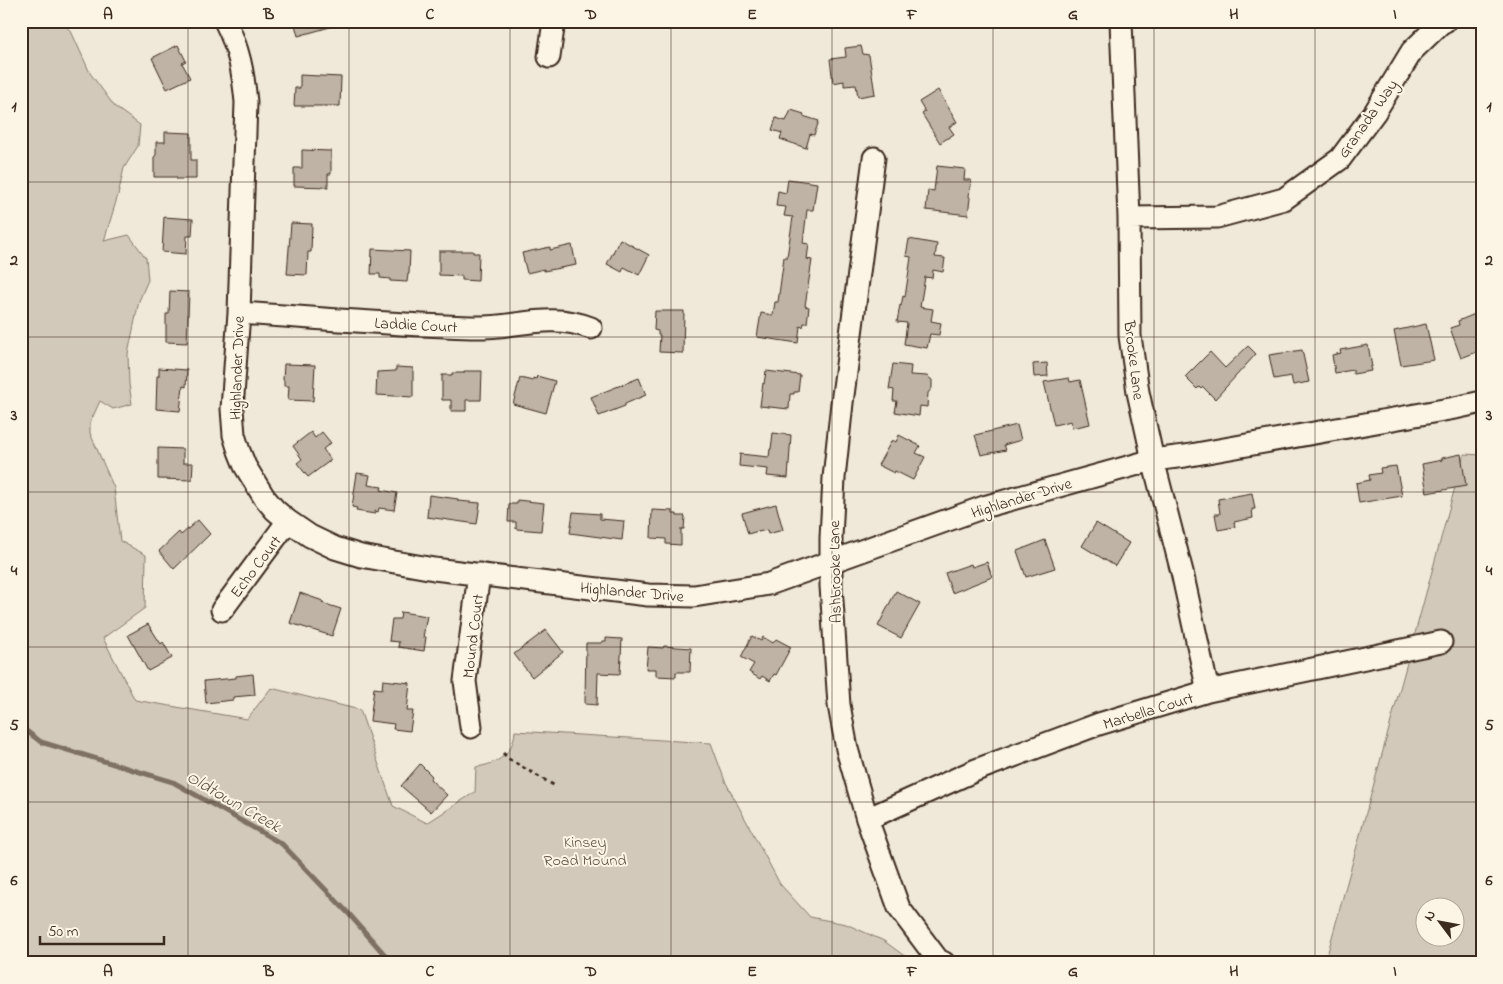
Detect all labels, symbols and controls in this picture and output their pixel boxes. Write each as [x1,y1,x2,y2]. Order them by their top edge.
text: A [103,3,113,27]
text: B [263,3,275,27]
text: C [426,3,435,27]
text: D [584,3,597,27]
text: E [747,3,757,27]
text: F [906,3,918,27]
text: G [1068,3,1078,27]
text: H [1229,3,1239,27]
text: I [1393,3,1397,27]
street label: Granada Way [1333,75,1405,164]
text: 1 [11,95,17,119]
text: 1 [1486,95,1492,119]
text: 2 [9,249,18,273]
text: 2 [1484,249,1493,273]
street label: Laddie Court [374,312,459,340]
street label: Highlander Drive [224,315,252,421]
street label: Brooke Lane [1116,318,1150,402]
text: 3 [10,404,18,428]
text: 3 [1485,404,1493,428]
street label: Highlander Drive [968,472,1076,526]
street label: Ashbrooke Lane [823,519,849,624]
street label: Echo Court [225,530,289,604]
text: 4 [10,559,18,583]
text: 4 [1485,559,1493,583]
street label: Highlander Drive [579,577,686,610]
street label: Mound Court [457,592,491,680]
street label: Marbella Court [1100,687,1197,737]
text: 5 [9,714,19,738]
text: 5 [1484,714,1494,738]
water label: Oldtown Creek [181,765,286,841]
park label: Kinsey Road Mound [544,831,626,873]
text: 6 [9,869,18,893]
text: 6 [1484,869,1493,893]
north arrow [1416,896,1466,946]
text: N [1419,906,1442,925]
scale bar [40,914,164,946]
text: 50 m [48,921,79,943]
text: A [103,960,113,984]
text: B [263,960,275,984]
text: C [426,960,435,984]
text: D [584,960,597,984]
text: E [747,960,757,984]
text: F [906,960,918,984]
text: G [1068,960,1078,984]
text: H [1229,960,1239,984]
text: I [1393,960,1397,984]

